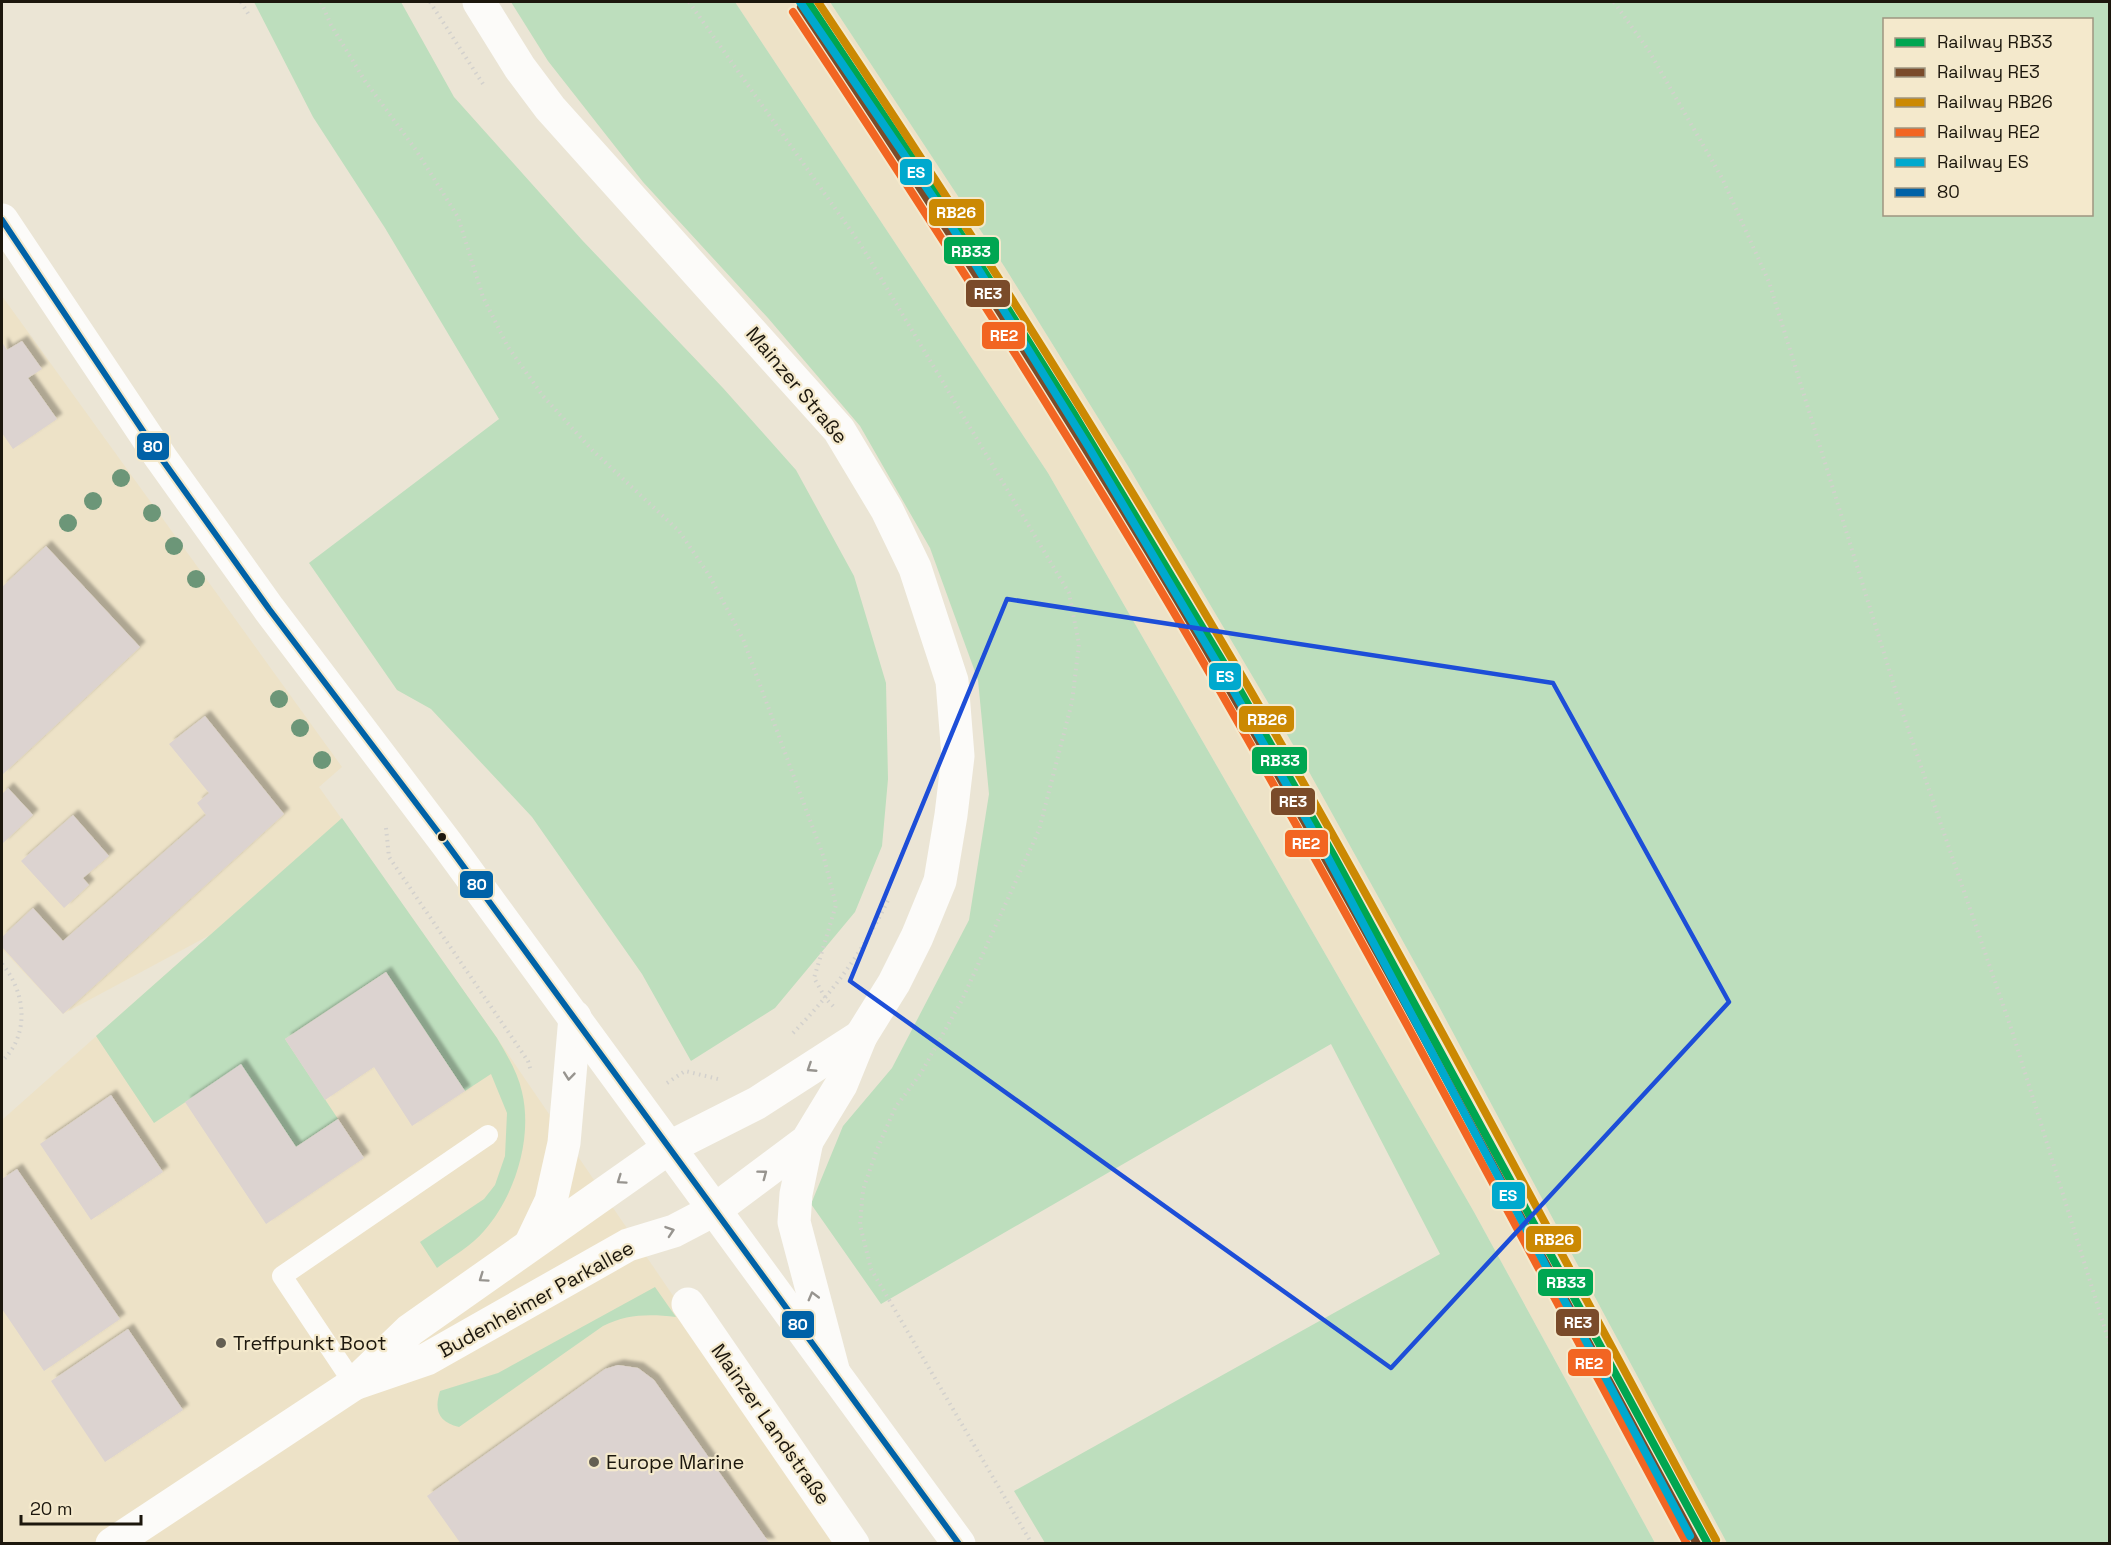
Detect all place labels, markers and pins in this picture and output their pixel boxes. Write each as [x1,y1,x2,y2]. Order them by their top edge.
unlabelled marker [436,831,448,843]
place label: Treffpunkt Boot [233,1330,386,1356]
marker: Treffpunkt Boot [214,1336,228,1350]
place label: Europe Marine [606,1449,744,1475]
marker: Europe Marine [587,1455,601,1469]

